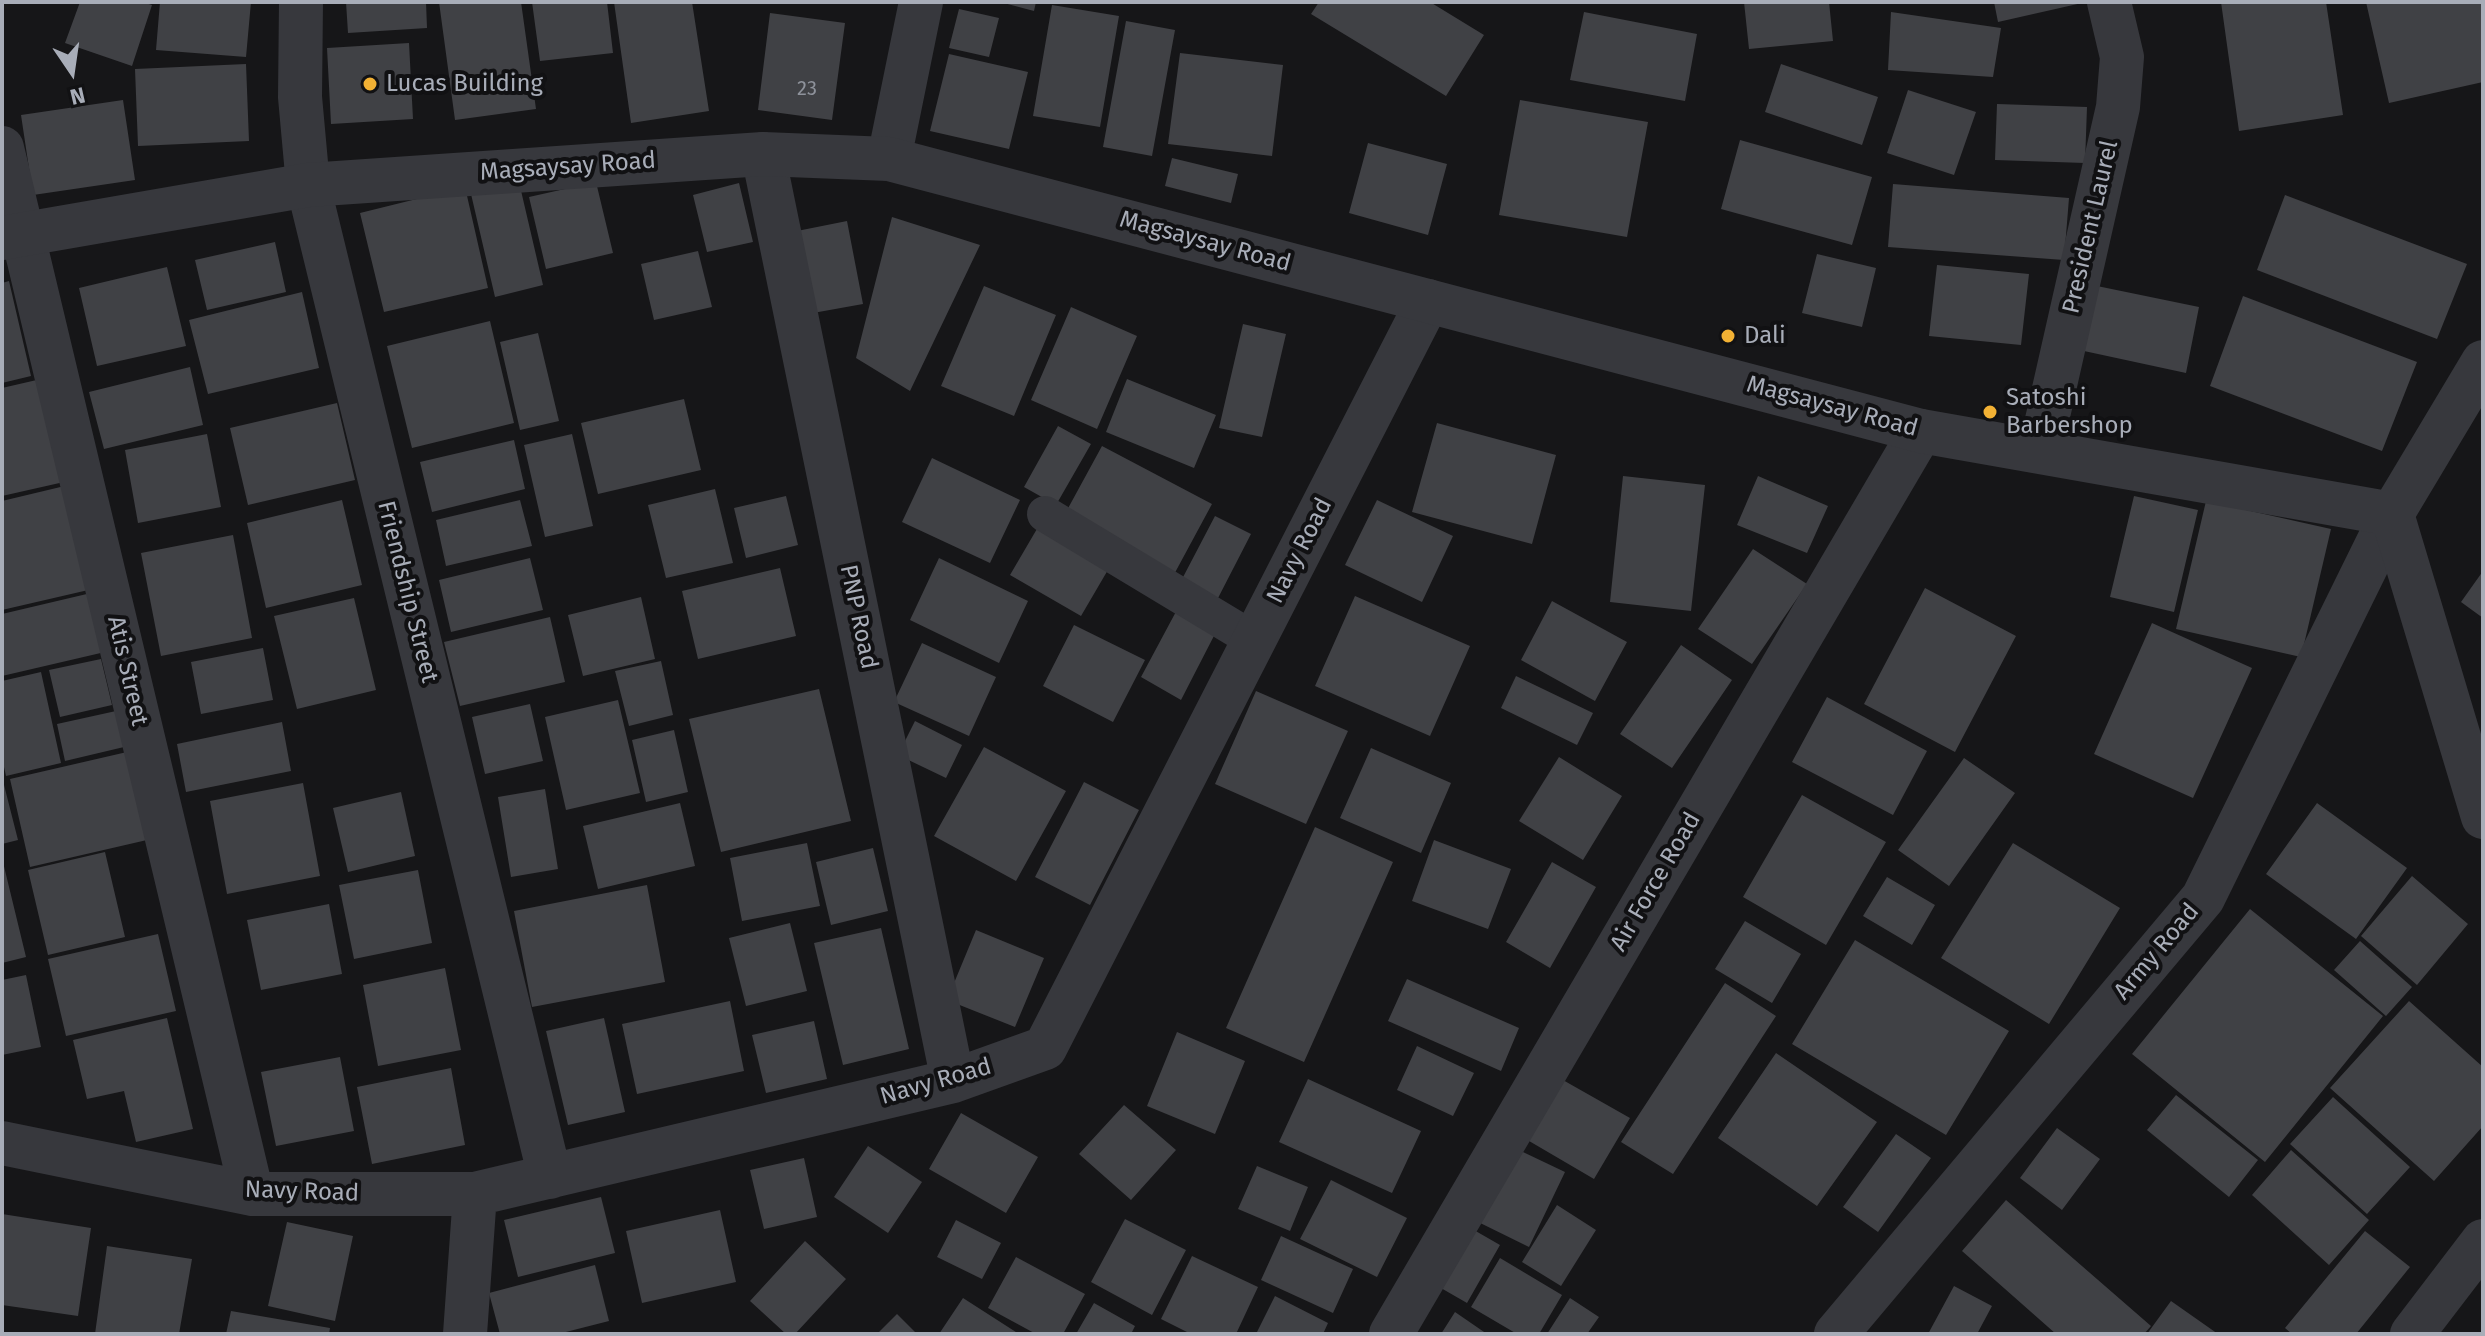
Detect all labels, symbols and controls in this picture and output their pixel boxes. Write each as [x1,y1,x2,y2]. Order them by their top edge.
north arrow [32,32,112,112]
place label: Lucas Building [386,70,543,98]
marker: Lucas Building [361,75,379,93]
house number: 23 [797,77,817,101]
text: N [67,81,88,111]
street label: President Laurel [2057,138,2125,316]
street label: Magsaysay Road [479,146,657,188]
street label: Magsaysay Road [1116,205,1294,279]
place label: Dali [1744,322,1786,350]
marker: Dali [1719,327,1737,345]
street label: Magsaysay Road [1743,370,1921,444]
place label: Satoshi Barbershop [2006,384,2133,440]
marker: Satoshi Barbershop [1981,403,1999,421]
street label: Navy Road [1261,493,1339,609]
street label: Friendship Street [370,498,444,686]
street label: PNP Road [833,562,883,672]
street label: Atis Street [100,613,154,729]
street label: Air Force Road [1605,807,1707,957]
street label: Army Road [2108,898,2206,1006]
street label: Navy Road [877,1052,995,1112]
street label: Navy Road [244,1176,360,1208]

